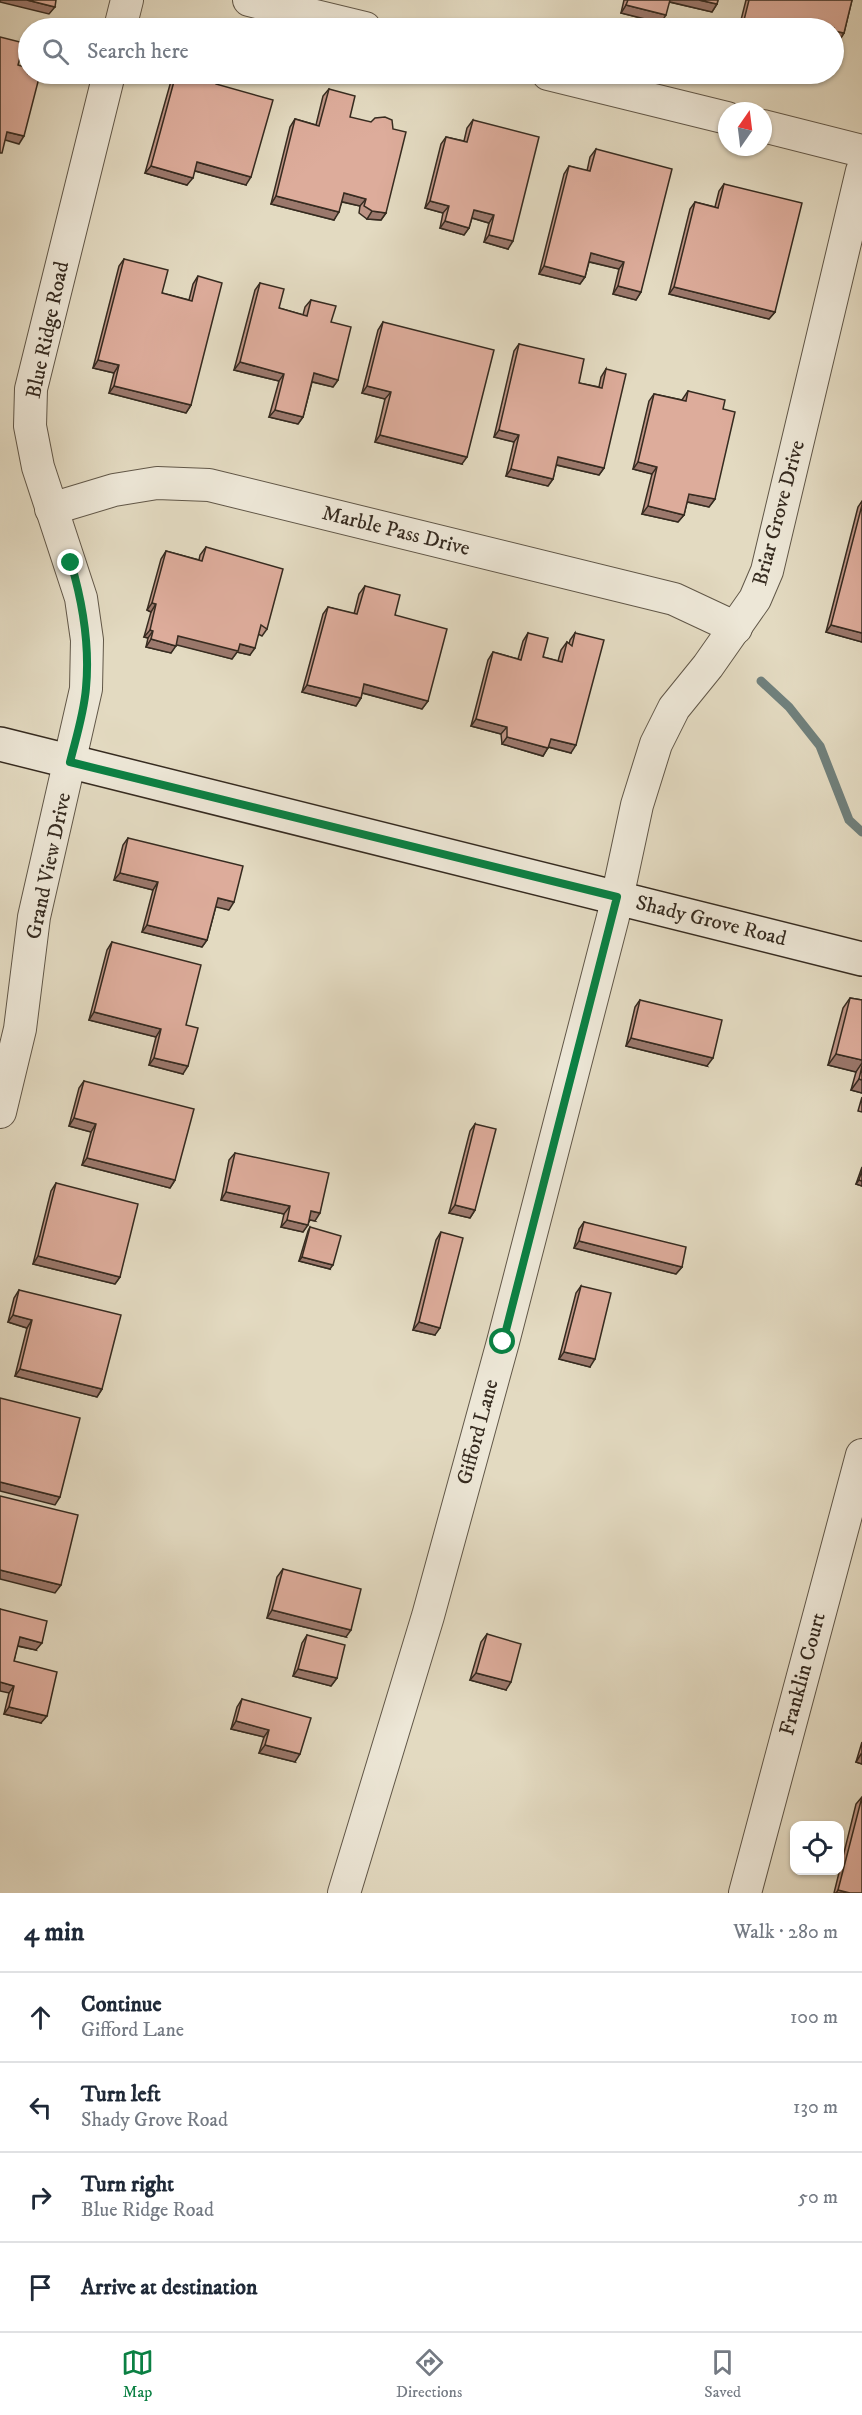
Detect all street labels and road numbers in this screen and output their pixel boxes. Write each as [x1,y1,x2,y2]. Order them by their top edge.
street label: Blue Ridge Road [21,259,75,401]
street label: Briar Grove Drive [747,437,811,589]
street label: Marble Pass Drive [319,500,473,562]
street label: Grand View Drive [21,790,77,942]
street label: Shady Grove Road [633,890,790,952]
street label: Gifford Lane [451,1376,505,1488]
street label: Franklin Court [774,1610,832,1738]

